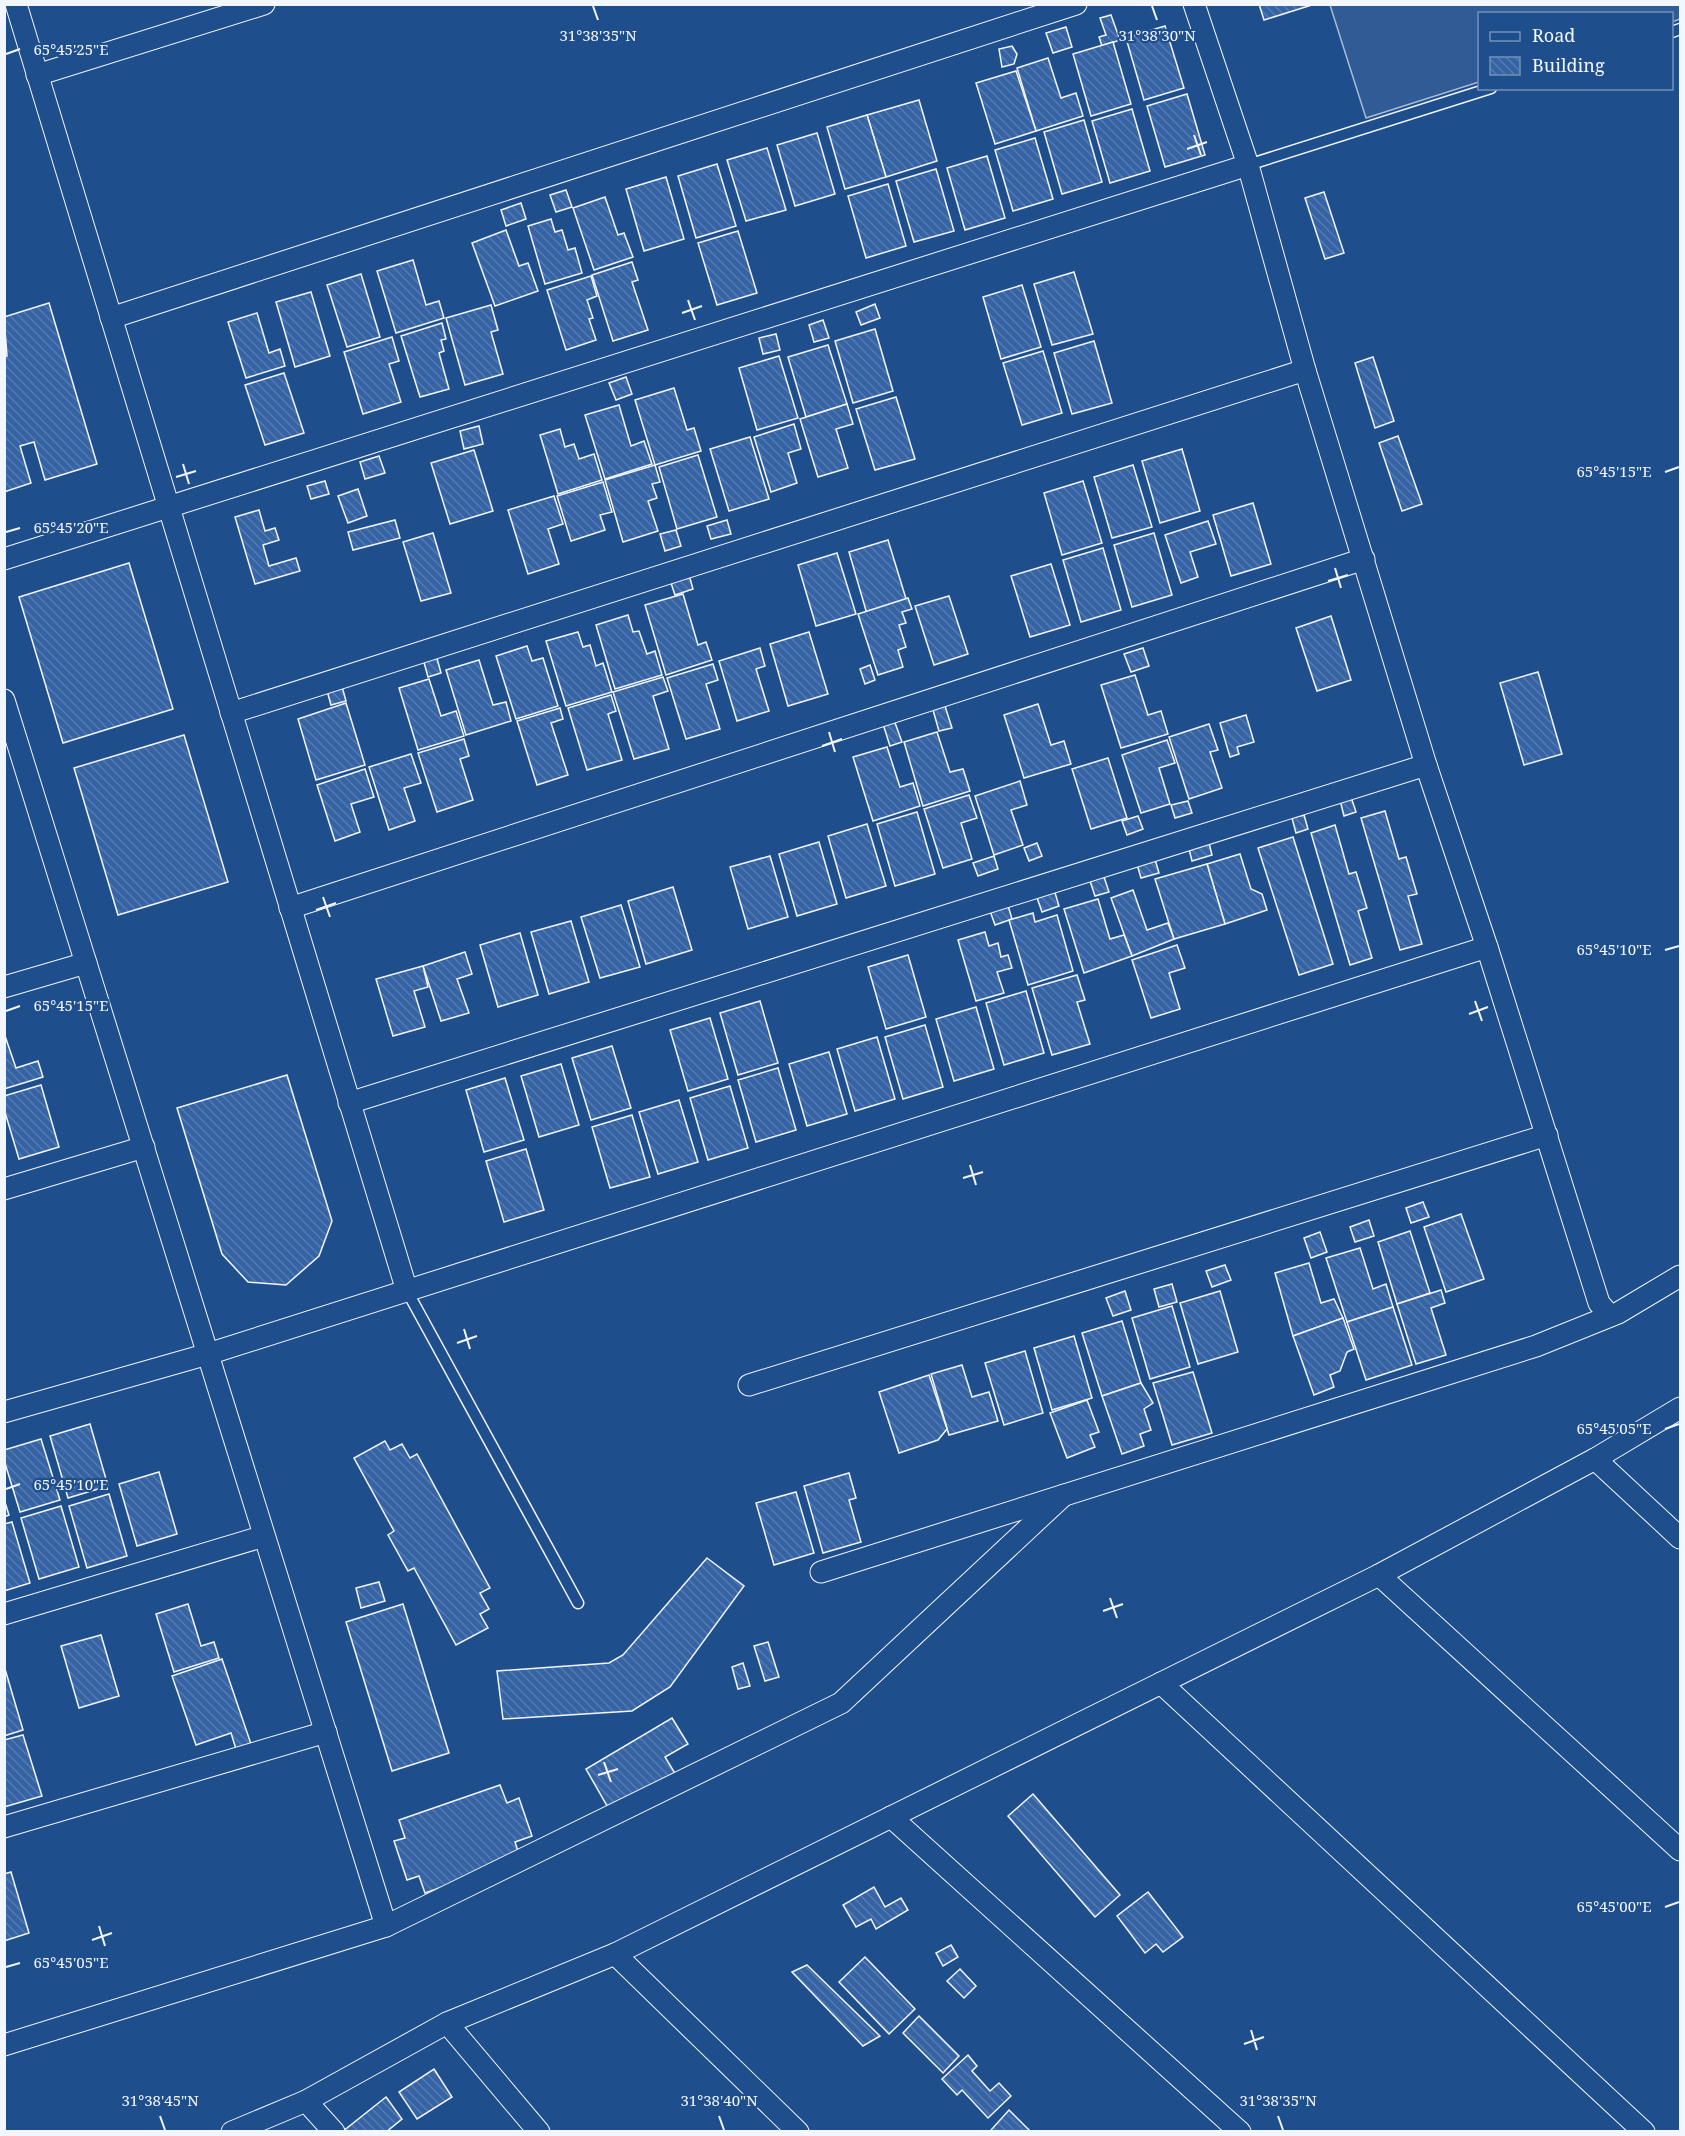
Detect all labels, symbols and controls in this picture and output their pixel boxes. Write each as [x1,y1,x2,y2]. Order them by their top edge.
legend [1478,12,1673,90]
text: Road [1532,23,1575,47]
text: 31°38'35"N [559,25,637,45]
text: 31°38'30"N [1118,25,1196,45]
text: 65°45'25"E [33,39,109,59]
text: Building [1532,53,1605,77]
text: 65°45'15"E [1576,461,1652,481]
text: 65°45'20"E [33,517,109,537]
text: 65°45'10"E [1576,939,1652,959]
text: 65°45'15"E [33,995,109,1015]
text: 65°45'05"E [1576,1418,1652,1438]
text: 65°45'10"E [33,1474,109,1494]
text: 65°45'00"E [1576,1896,1652,1916]
text: 65°45'05"E [33,1952,109,1972]
text: 31°38'45"N [121,2090,199,2110]
text: 31°38'40"N [680,2090,758,2110]
text: 31°38'35"N [1239,2090,1317,2110]

